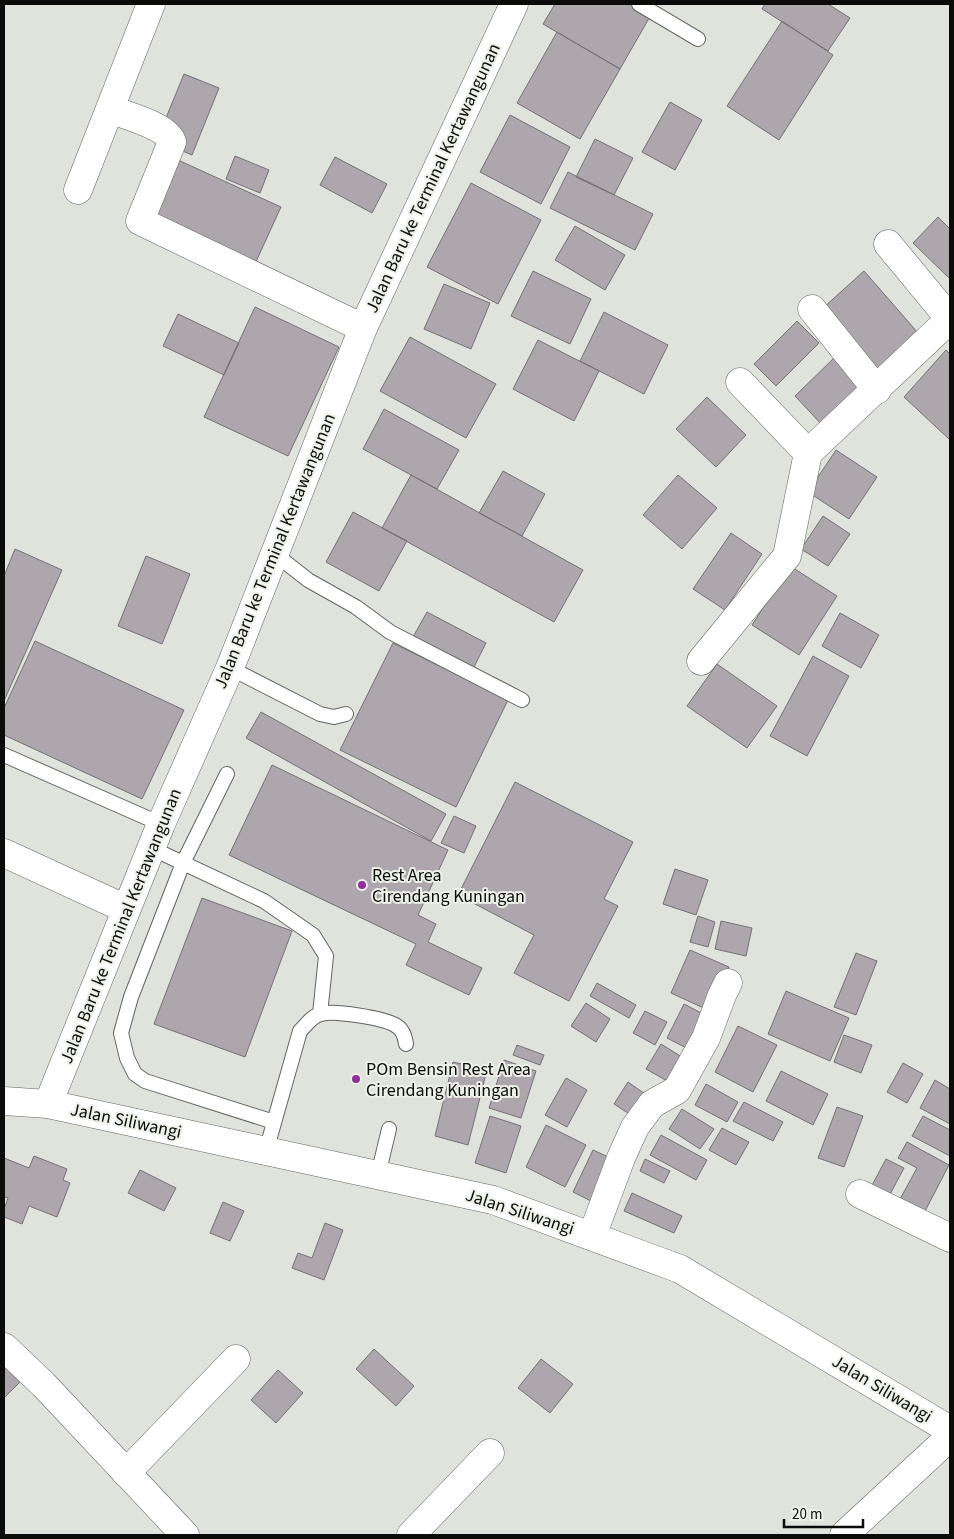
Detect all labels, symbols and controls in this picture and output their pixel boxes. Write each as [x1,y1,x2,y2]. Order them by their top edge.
street label: Jalan Baru ke Terminal Kertawangunan [359,39,507,317]
street label: Jalan Baru ke Terminal Kertawangunan [208,410,342,692]
street label: Jalan Baru ke Terminal Kertawangunan [54,785,188,1067]
place label: Rest Area Cirendang Kuningan [372,863,525,909]
marker: Rest Area Cirendang Kuningan [356,879,368,891]
place label: POm Bensin Rest Area Cirendang Kuningan [366,1057,531,1103]
marker: POm Bensin Rest Area Cirendang Kuningan [350,1073,362,1085]
street label: Jalan Siliwangi [68,1097,184,1145]
street label: Jalan Siliwangi [462,1183,578,1241]
street label: Jalan Siliwangi [827,1349,937,1429]
scale bar [784,1496,863,1528]
text: 20 m [792,1504,822,1525]

